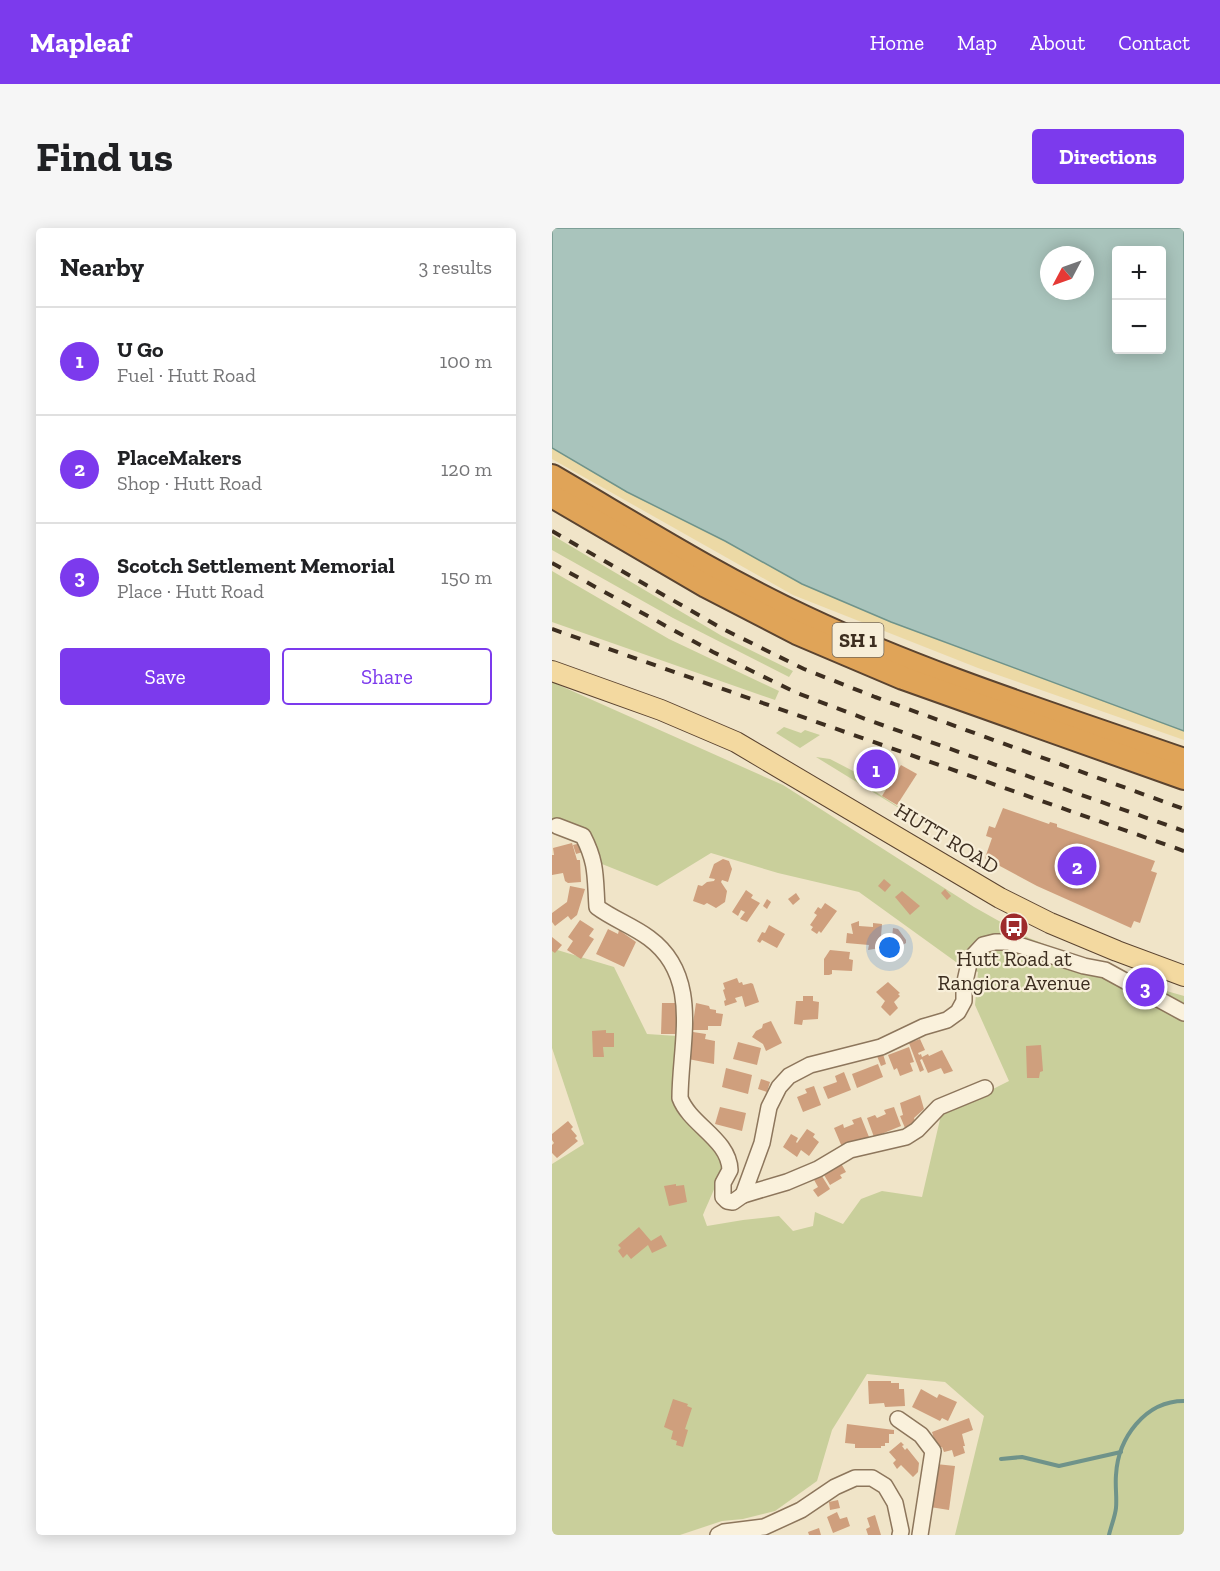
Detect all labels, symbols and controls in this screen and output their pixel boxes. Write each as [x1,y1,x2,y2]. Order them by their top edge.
text: Mapleaf [30,26,130,59]
text: Home [870,30,924,55]
text: Map [957,30,997,55]
text: About [1030,30,1085,55]
text: Contact [1118,30,1190,55]
button: Directions [1032,129,1184,184]
text: Find us [36,131,173,182]
north arrow [1040,246,1094,300]
map controls [1112,246,1166,354]
button: + [1112,246,1166,300]
text: Nearby [60,251,144,283]
text: 3 results [418,255,492,279]
button: − [1112,300,1166,354]
text: U Go [117,336,163,363]
text: 1 [75,349,84,373]
text: 100 m [439,349,492,373]
text: Fuel · Hutt Road [117,363,256,387]
text: PlaceMakers [117,444,242,471]
text: 2 [74,457,85,481]
text: 120 m [441,457,492,481]
text: Shop · Hutt Road [117,471,262,495]
text: Scotch Settlement Memorial [117,552,395,579]
text: 3 [74,565,85,589]
text: 150 m [441,565,492,589]
text: Place · Hutt Road [117,579,264,603]
road number: SH 1 [832,623,884,657]
button: Save [60,648,270,705]
button: Share [282,648,492,705]
pin: 1 [856,746,896,792]
street label: HUTT ROAD [890,797,1004,879]
pin: 2 [1058,844,1096,888]
bus stop icon: Hutt Road at Rangiora Avenue [998,911,1030,943]
your location [875,933,904,962]
place label: Hutt Road at Rangiora Avenue [938,946,1091,995]
pin: 3 [1126,964,1164,1010]

